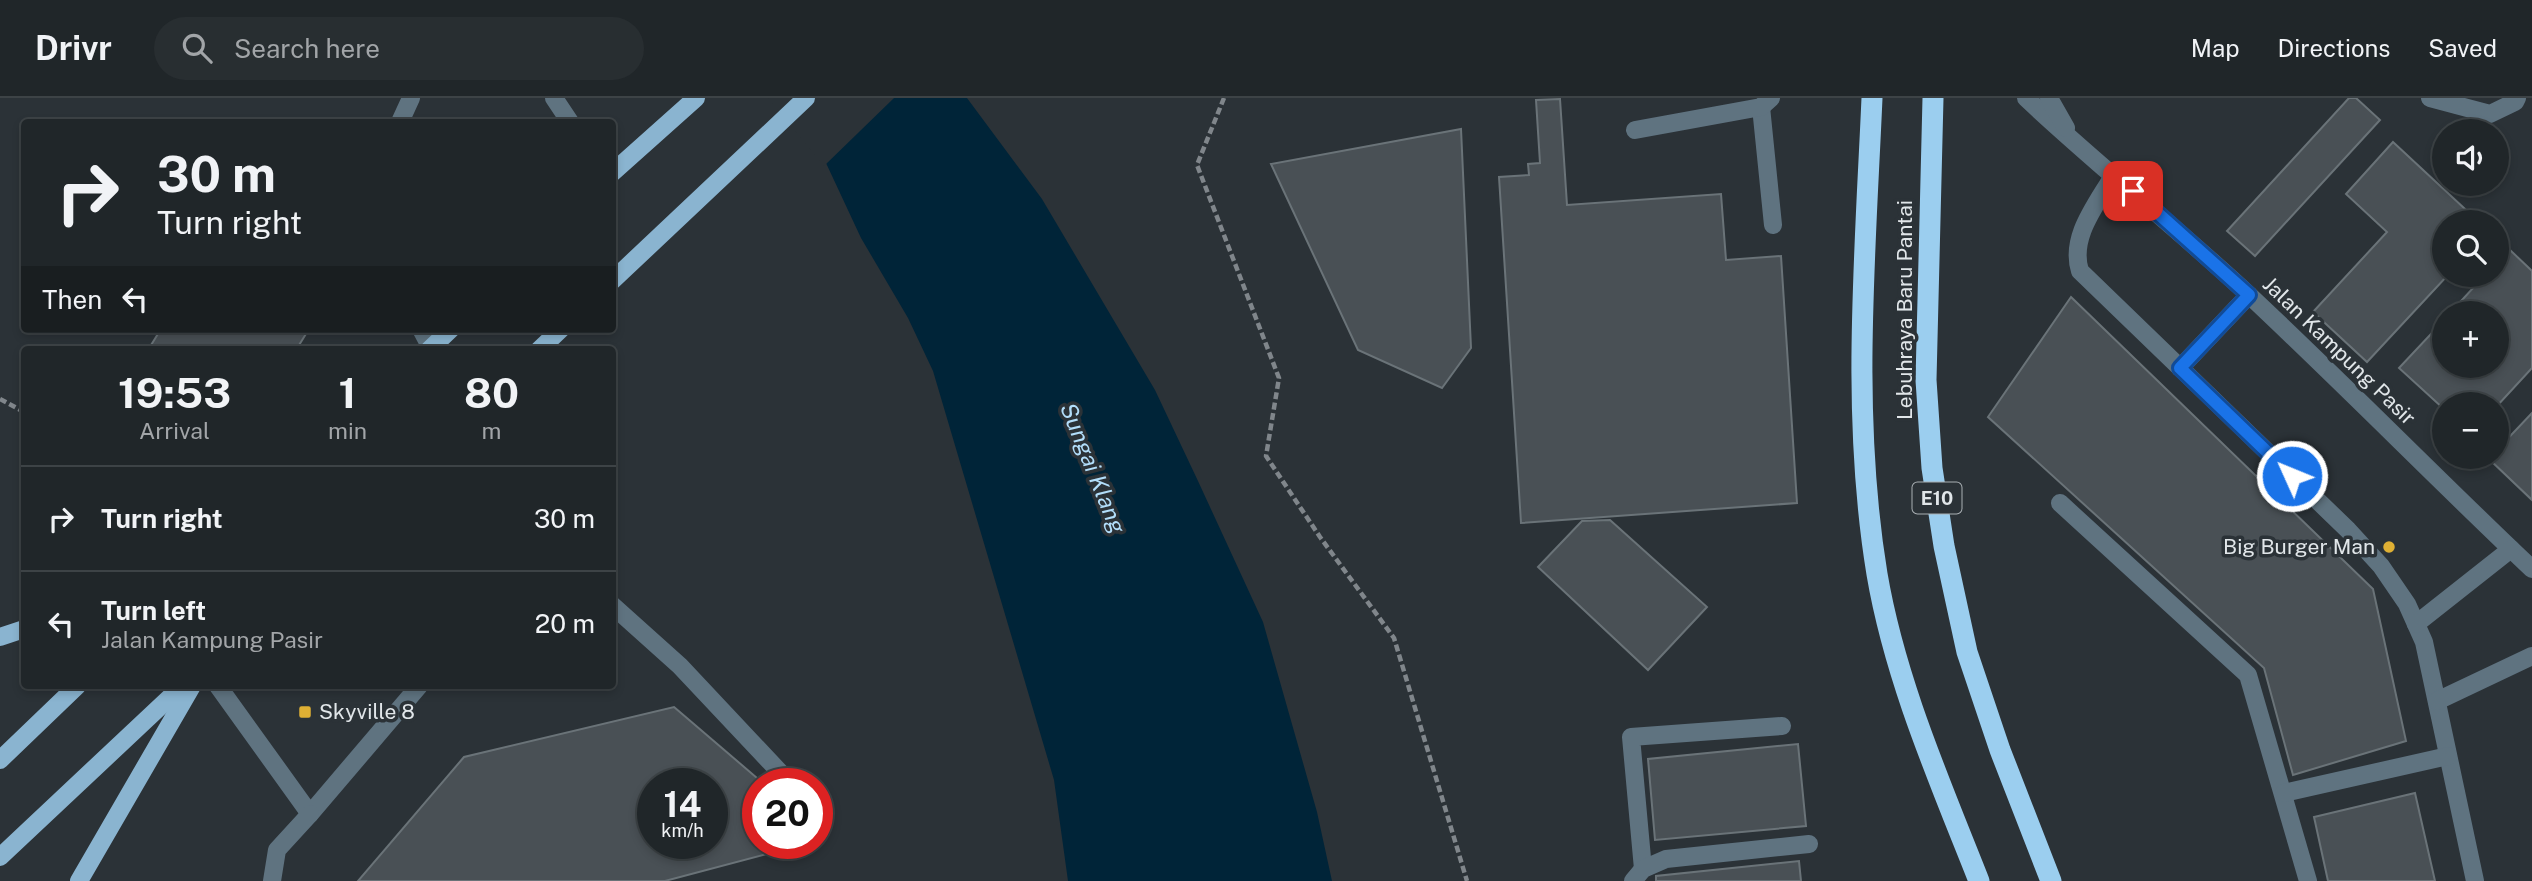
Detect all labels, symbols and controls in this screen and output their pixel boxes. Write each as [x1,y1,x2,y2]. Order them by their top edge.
search box [154,17,644,80]
text: Drivr [35,29,112,67]
icon: search [178,29,216,67]
text: Search here [234,33,380,64]
text: Map [2191,34,2240,62]
text: Directions [2278,34,2390,62]
text: Saved [2428,34,2497,62]
map controls [2432,119,2509,469]
button: sound [2432,119,2509,196]
text: 30 m [157,145,276,203]
icon: right [42,147,133,238]
pin [2103,161,2163,221]
icon: arrive [2114,172,2152,210]
street label: Lebuhraya Baru Pantai [1892,200,1917,420]
text: Turn right [157,204,302,241]
button: search [2432,210,2509,287]
street label: Jalan Kampung Pasir [2258,271,2421,430]
icon: left [116,280,154,318]
text: Then [42,284,102,315]
button: + [2432,301,2509,378]
text: 19:53 [118,368,231,417]
text: 1 [339,368,357,417]
text: 80 [464,368,519,417]
button: − [2432,392,2509,469]
water label: Sungai Klang [1055,399,1132,537]
text: Arrival [139,417,210,444]
text: min [328,417,367,444]
text: m [482,417,501,444]
position arrow [2255,439,2329,513]
road number: E10 [1912,482,1962,514]
icon: right [42,500,80,538]
text: Turn right [101,503,223,534]
text: 30 m [534,503,595,534]
place label: Big Burger Man [2223,534,2375,559]
marker: Big Burger Man [2381,539,2397,555]
text: Turn left [101,595,206,626]
icon: left [42,605,80,643]
text: 20 m [535,608,595,639]
text: Jalan Kampung Pasir [101,626,323,653]
place label: Skyville 8 [319,699,415,724]
marker: Skyville 8 [297,704,313,720]
speed limit sign: 20 [742,768,833,859]
text: 14 [664,784,701,825]
text: km/h [661,820,704,841]

